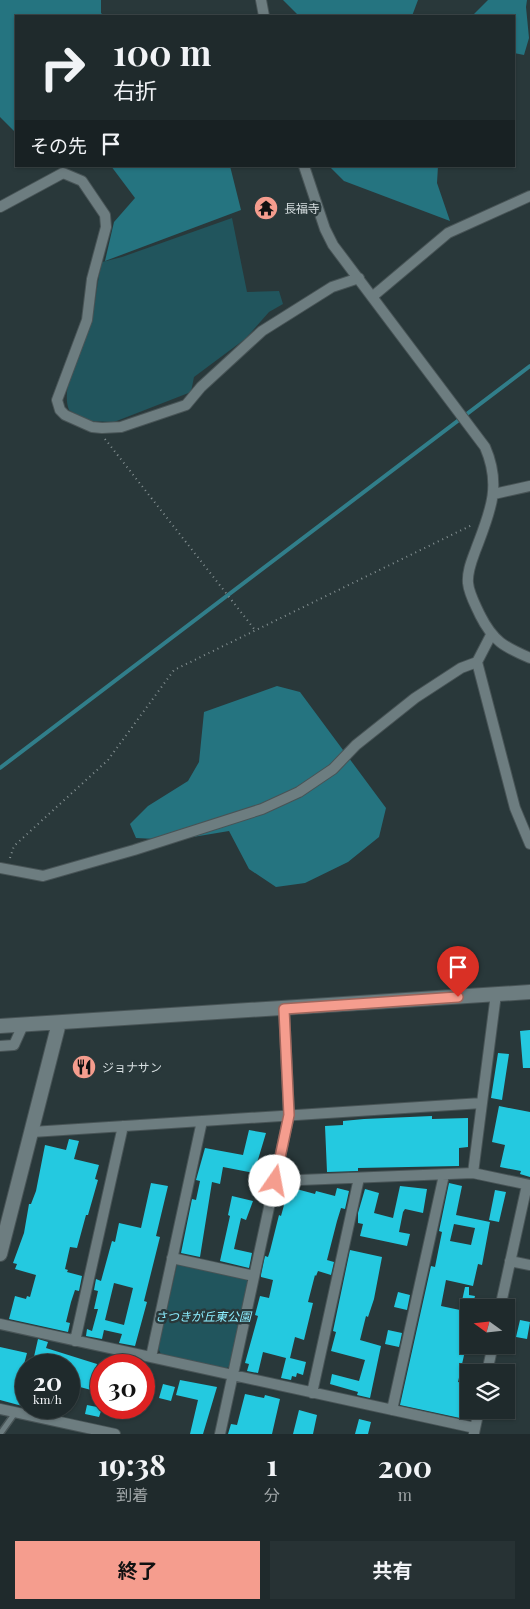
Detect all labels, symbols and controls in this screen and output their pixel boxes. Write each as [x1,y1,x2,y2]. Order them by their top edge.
text: 100 m [113,28,211,75]
icon: right [30,35,95,100]
text: 右折 [113,75,157,105]
icon: arrive [97,130,125,158]
text: その先 [30,132,87,158]
temple icon: 長福寺 [253,195,279,221]
place label: 長福寺 [284,200,320,216]
pin [437,946,479,997]
icon: arrive [444,953,472,981]
restaurant icon: ジョナサン [71,1054,97,1080]
place label: ジョナサン [102,1059,162,1075]
position arrow [248,1154,300,1206]
north arrow [460,1299,515,1354]
map controls [460,1299,515,1419]
park label: さつきが丘東公園 [155,1308,253,1324]
speed limit sign: 30 [90,1354,155,1419]
text: 20 [33,1364,62,1397]
button: layers [460,1364,515,1419]
text: km/h [33,1391,62,1407]
text: 19:38 [98,1444,166,1484]
text: 1 [266,1444,278,1484]
text: 200 [378,1446,432,1486]
text: 到着 [116,1484,148,1505]
text: 分 [264,1484,280,1505]
text: m [398,1484,412,1505]
button: 終了 [15,1541,260,1599]
button: 共有 [270,1541,515,1599]

